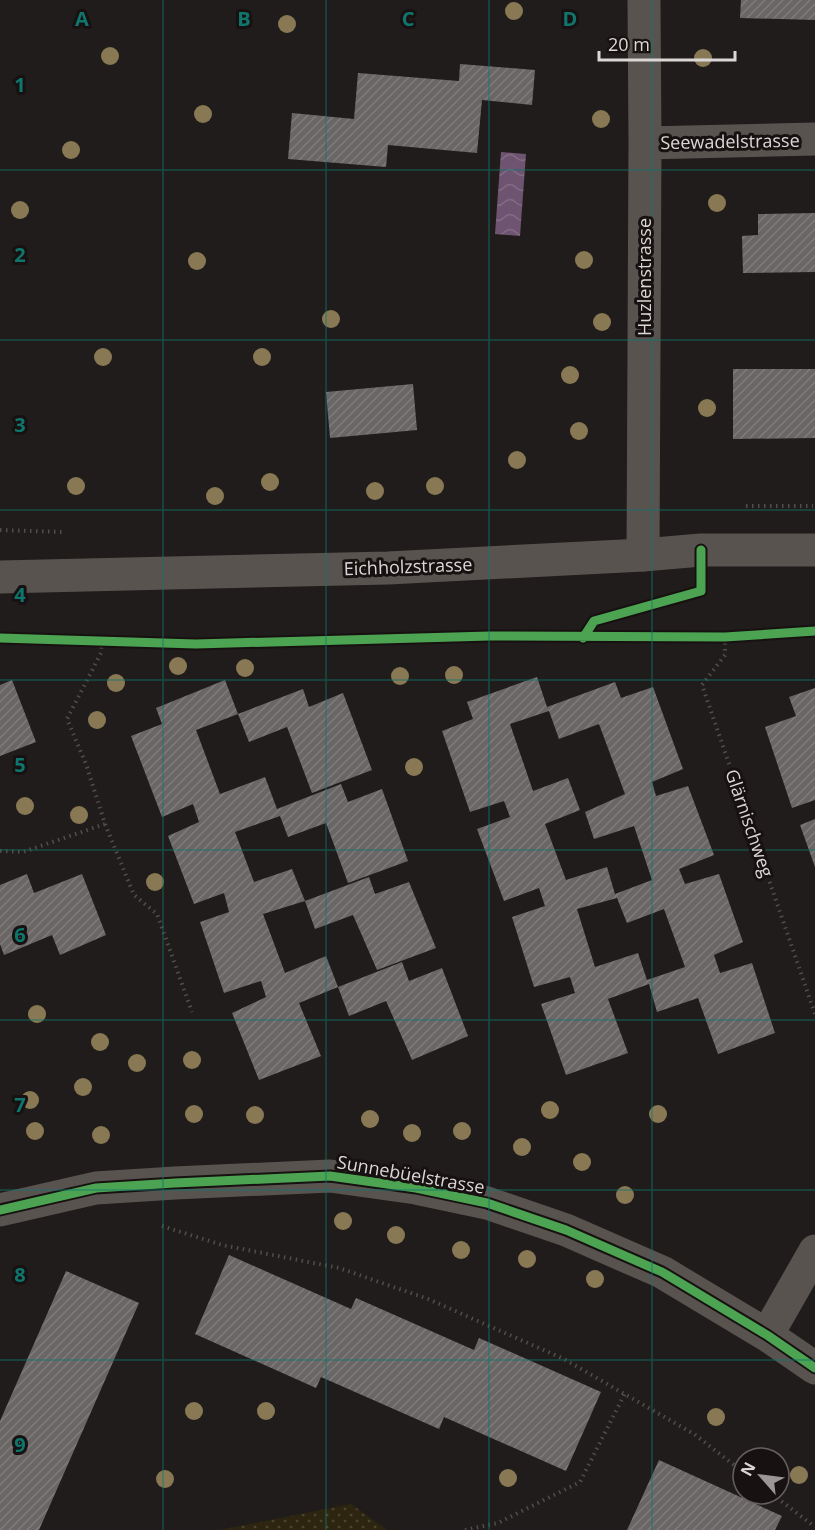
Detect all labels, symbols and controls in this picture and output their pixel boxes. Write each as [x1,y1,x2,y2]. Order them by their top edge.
text: A [75,5,89,32]
text: B [237,5,251,32]
text: C [402,5,415,32]
text: D [563,5,577,32]
scale bar [599,24,736,62]
text: 20 m [608,32,650,56]
text: 1 [14,71,26,98]
street label: Seewadelstrasse [660,128,800,154]
street label: Huzlenstrasse [632,218,656,336]
text: 2 [14,241,26,268]
text: 3 [14,411,26,438]
street label: Eichholzstrasse [343,552,473,580]
text: 4 [14,581,26,608]
text: 5 [14,751,26,778]
street label: Glärnischweg [720,766,780,880]
text: 6 [14,921,26,948]
text: 7 [14,1091,26,1118]
street label: Sunnebüelstrasse [335,1149,487,1199]
text: 8 [14,1261,26,1288]
text: 9 [14,1431,26,1458]
north arrow [731,1446,791,1506]
text: N [735,1458,761,1480]

